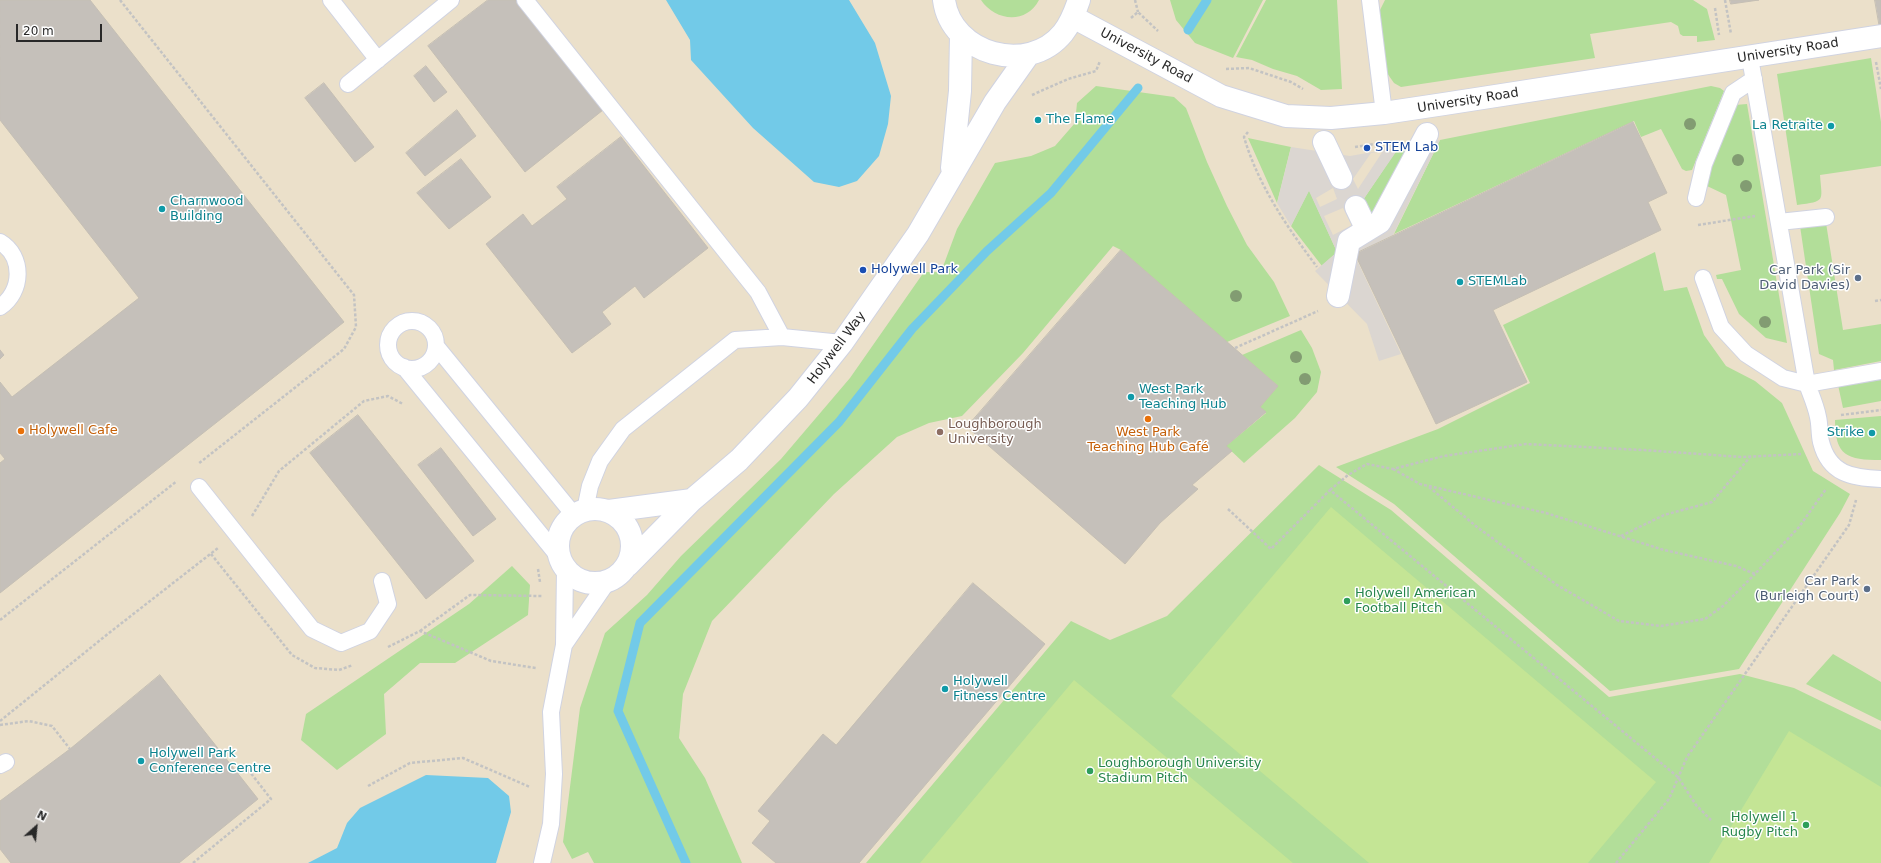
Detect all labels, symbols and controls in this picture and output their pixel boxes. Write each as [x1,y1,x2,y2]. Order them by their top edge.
scale bar [18,16,104,42]
text: 20 m [23,24,54,38]
street label: University Road [1097,25,1195,87]
street label: University Road [1736,35,1840,67]
street label: University Road [1416,85,1520,117]
place label: The Flame [1046,112,1114,128]
marker: The Flame [1033,115,1043,125]
place label: La Retraite [1752,118,1823,134]
marker: La Retraite [1826,121,1836,131]
place label: STEM Lab [1375,140,1438,156]
marker: STEM Lab [1362,143,1372,153]
place label: Charnwood Building [170,194,243,225]
marker: Charnwood Building [157,204,167,214]
place label: Holywell Park [871,262,958,278]
place label: Car Park (Sir David Davies) [1759,263,1850,294]
marker: Holywell Park [858,265,868,275]
marker: Car Park (Sir David Davies) [1853,273,1863,283]
place label: STEMLab [1468,274,1527,290]
marker: STEMLab [1455,277,1465,287]
street label: Holywell Way [805,309,869,387]
place label: West Park Teaching Hub [1139,382,1227,413]
marker: West Park Teaching Hub [1126,392,1136,402]
marker: West Park Teaching Hub Café [1143,414,1153,424]
place label: Loughborough University [948,417,1042,448]
place label: Holywell Cafe [29,423,118,439]
place label: West Park Teaching Hub Café [1087,425,1209,456]
place label: Strike [1827,425,1864,441]
marker: Holywell Cafe [16,426,26,436]
marker: Loughborough University [935,427,945,437]
marker: Strike [1867,428,1877,438]
place label: Car Park (Burleigh Court) [1755,574,1859,605]
marker: Car Park (Burleigh Court) [1862,584,1872,594]
place label: Holywell American Football Pitch [1355,586,1476,617]
marker: Holywell American Football Pitch [1342,596,1352,606]
place label: Holywell Fitness Centre [953,674,1046,705]
marker: Holywell Fitness Centre [940,684,950,694]
place label: Holywell Park Conference Centre [149,746,271,777]
marker: Holywell Park Conference Centre [136,756,146,766]
place label: Loughborough University Stadium Pitch [1098,756,1261,787]
marker: Loughborough University Stadium Pitch [1085,766,1095,776]
north arrow [16,807,56,847]
text: N [35,808,49,824]
place label: Holywell 1 Rugby Pitch [1721,810,1798,841]
marker: Holywell 1 Rugby Pitch [1801,820,1811,830]

